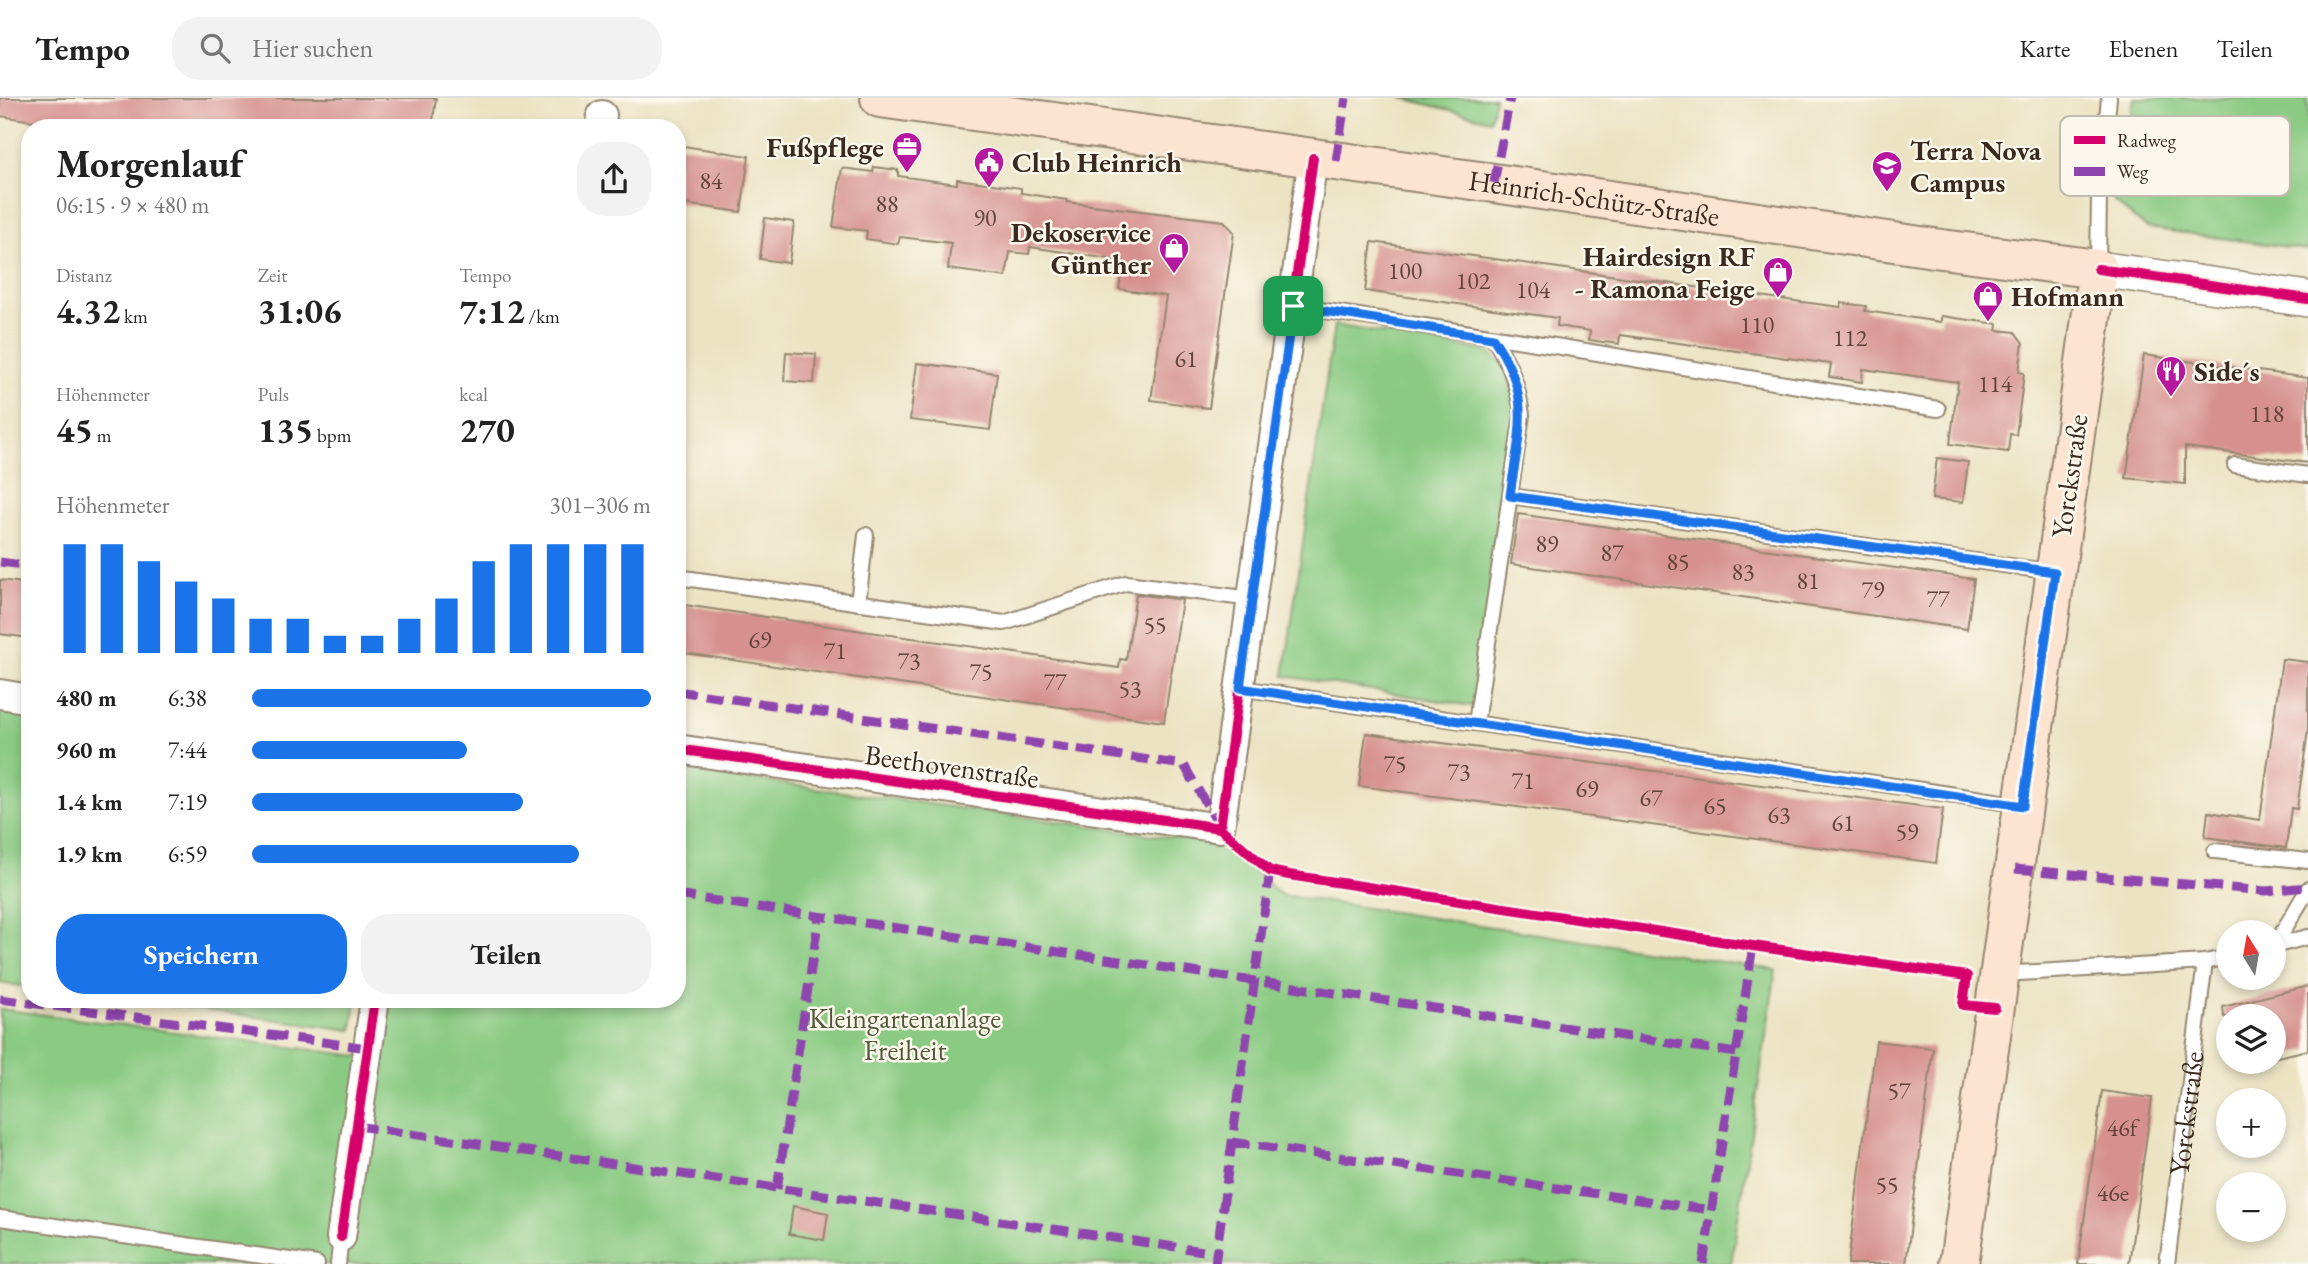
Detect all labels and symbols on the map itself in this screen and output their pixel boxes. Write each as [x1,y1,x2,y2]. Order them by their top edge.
legend [2060,116,2290,196]
text: Radweg [2117,128,2177,153]
place label: Fußpflege [766,129,884,165]
office icon: Fußpflege [890,130,924,174]
place label: Terra Nova Campus [1910,132,2042,200]
place label: Club Heinrich [1012,144,1182,180]
public building icon: Club Heinrich [972,145,1006,189]
school or university icon: Terra Nova Campus [1870,149,1904,193]
text: Weg [2117,159,2149,184]
street label: Heinrich-Schütz-Straße [1466,162,1722,234]
house number: 84 [699,165,723,196]
house number: 88 [875,188,899,219]
house number: 90 [973,202,997,233]
place label: Dekoservice Günther [1011,214,1151,282]
shop icon: Dekoservice Günther [1157,231,1191,275]
place label: Hairdesign RF - Ramona Feige [1575,238,1755,306]
house number: 100 [1388,255,1422,286]
shop icon: Hairdesign RF - Ramona Feige [1761,255,1795,299]
house number: 102 [1456,265,1491,296]
house number: 104 [1516,274,1551,305]
pin [1263,276,1323,336]
place label: Hofmann [2011,278,2124,314]
shop icon: Hofmann [1971,279,2005,323]
house number: 110 [1740,309,1774,340]
house number: 112 [1833,322,1868,353]
house number: 61 [1174,343,1198,374]
place label: Side´s [2194,353,2260,389]
restaurant icon: Side´s [2154,354,2188,398]
house number: 114 [1978,368,2013,399]
house number: 118 [2250,398,2284,429]
street label: Yorckstraße [2043,412,2095,540]
house number: 89 [1535,528,1559,559]
house number: 87 [1600,537,1624,568]
house number: 85 [1666,546,1690,577]
house number: 83 [1731,556,1755,587]
house number: 81 [1796,565,1820,596]
house number: 79 [1861,574,1885,605]
house number: 77 [1926,583,1950,614]
house number: 55 [1143,609,1167,640]
house number: 69 [748,624,772,655]
house number: 71 [823,635,847,666]
house number: 73 [897,645,921,676]
house number: 75 [969,656,993,687]
house number: 77 [1043,666,1067,697]
house number: 53 [1118,673,1142,704]
street label: Beethovenstraße [863,736,1041,796]
house number: 75 [1383,748,1407,779]
house number: 73 [1447,756,1471,787]
house number: 71 [1511,765,1535,796]
house number: 69 [1575,773,1599,804]
house number: 67 [1639,782,1663,813]
house number: 65 [1703,790,1727,821]
house number: 63 [1767,799,1791,830]
house number: 61 [1831,807,1855,838]
house number: 59 [1895,816,1919,847]
north arrow [2216,920,2286,990]
park label: Kleingartenanlage Freiheit [809,1000,1001,1068]
street label: Yorckstraße [2160,1049,2212,1177]
house number: 57 [1887,1075,1911,1106]
house number: 46f [2107,1112,2141,1143]
house number: 55 [1875,1169,1899,1200]
house number: 46e [2097,1177,2129,1208]

